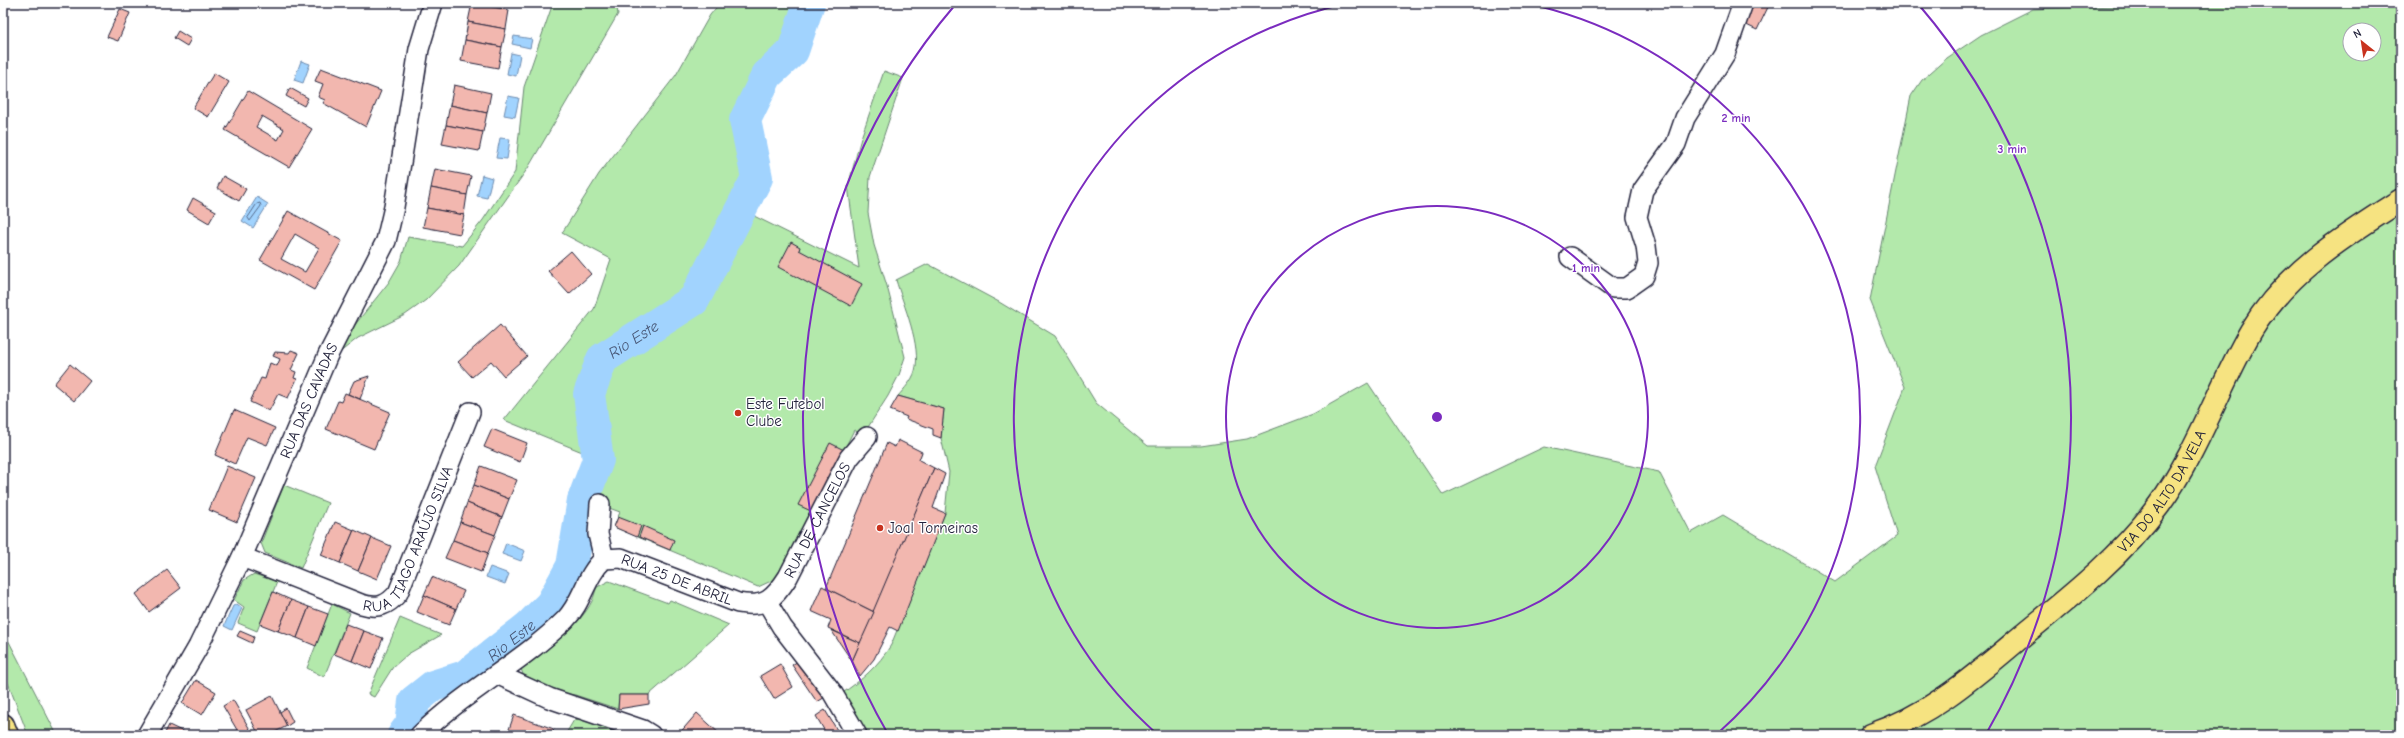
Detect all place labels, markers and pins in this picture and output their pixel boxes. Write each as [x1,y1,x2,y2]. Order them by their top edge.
place label: Este Futebol Clube [746,395,825,430]
marker: Este Futebol Clube [733,408,743,418]
centre of rings [1430,410,1444,424]
place label: Joal Torneiras [888,519,978,537]
marker: Joal Torneiras [875,523,885,533]

